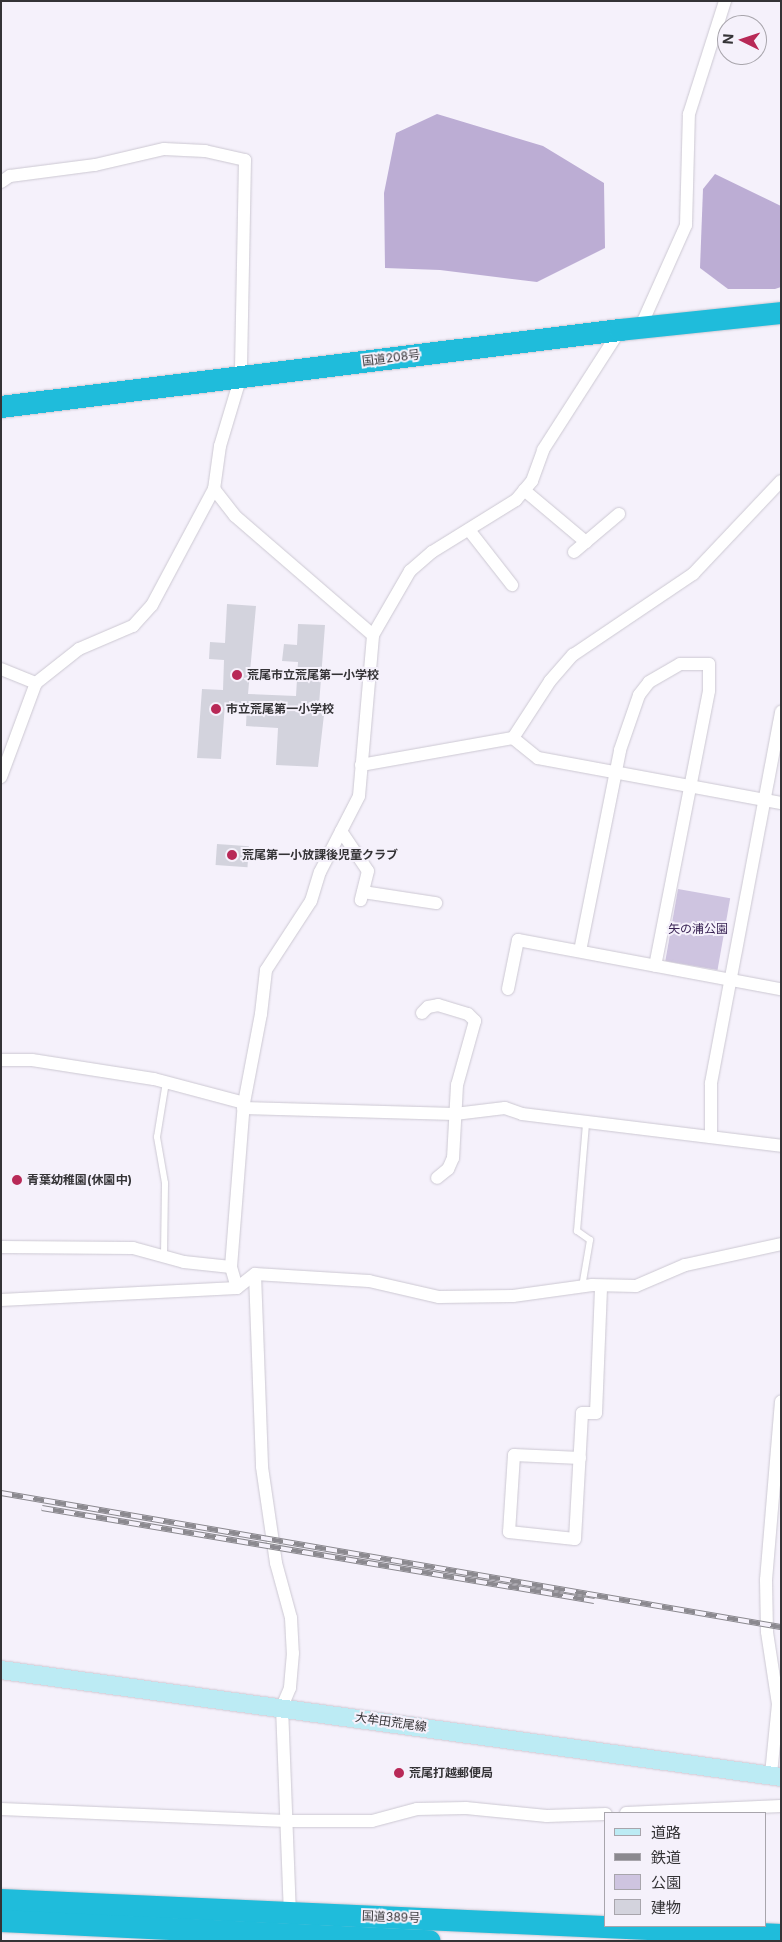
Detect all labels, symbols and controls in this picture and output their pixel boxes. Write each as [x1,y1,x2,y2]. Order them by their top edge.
north arrow [717,15,767,65]
text: N [719,33,736,45]
street label: 国道208号 [361,347,421,369]
place label: 荒尾市立荒尾第一小学校 [247,668,379,682]
marker: 荒尾市立荒尾第一小学校 [231,669,243,681]
place label: 市立荒尾第一小学校 [226,702,334,716]
marker: 市立荒尾第一小学校 [210,703,222,715]
place label: 荒尾第一小放課後児童クラブ [242,848,398,862]
marker: 荒尾第一小放課後児童クラブ [226,849,238,861]
park label: 矢の浦公園 [668,922,728,936]
place label: 青葉幼稚園(休園中) [27,1173,132,1187]
marker: 青葉幼稚園(休園中) [11,1174,23,1186]
street label: 大牟田荒尾線 [354,1710,428,1734]
place label: 荒尾打越郵便局 [409,1766,493,1780]
marker: 荒尾打越郵便局 [393,1767,405,1779]
legend [604,1812,767,1927]
text: 道路 [651,1823,681,1842]
text: 鉄道 [651,1848,681,1867]
text: 公園 [651,1873,681,1892]
text: 建物 [651,1898,681,1917]
street label: 国道389号 [362,1909,420,1925]

